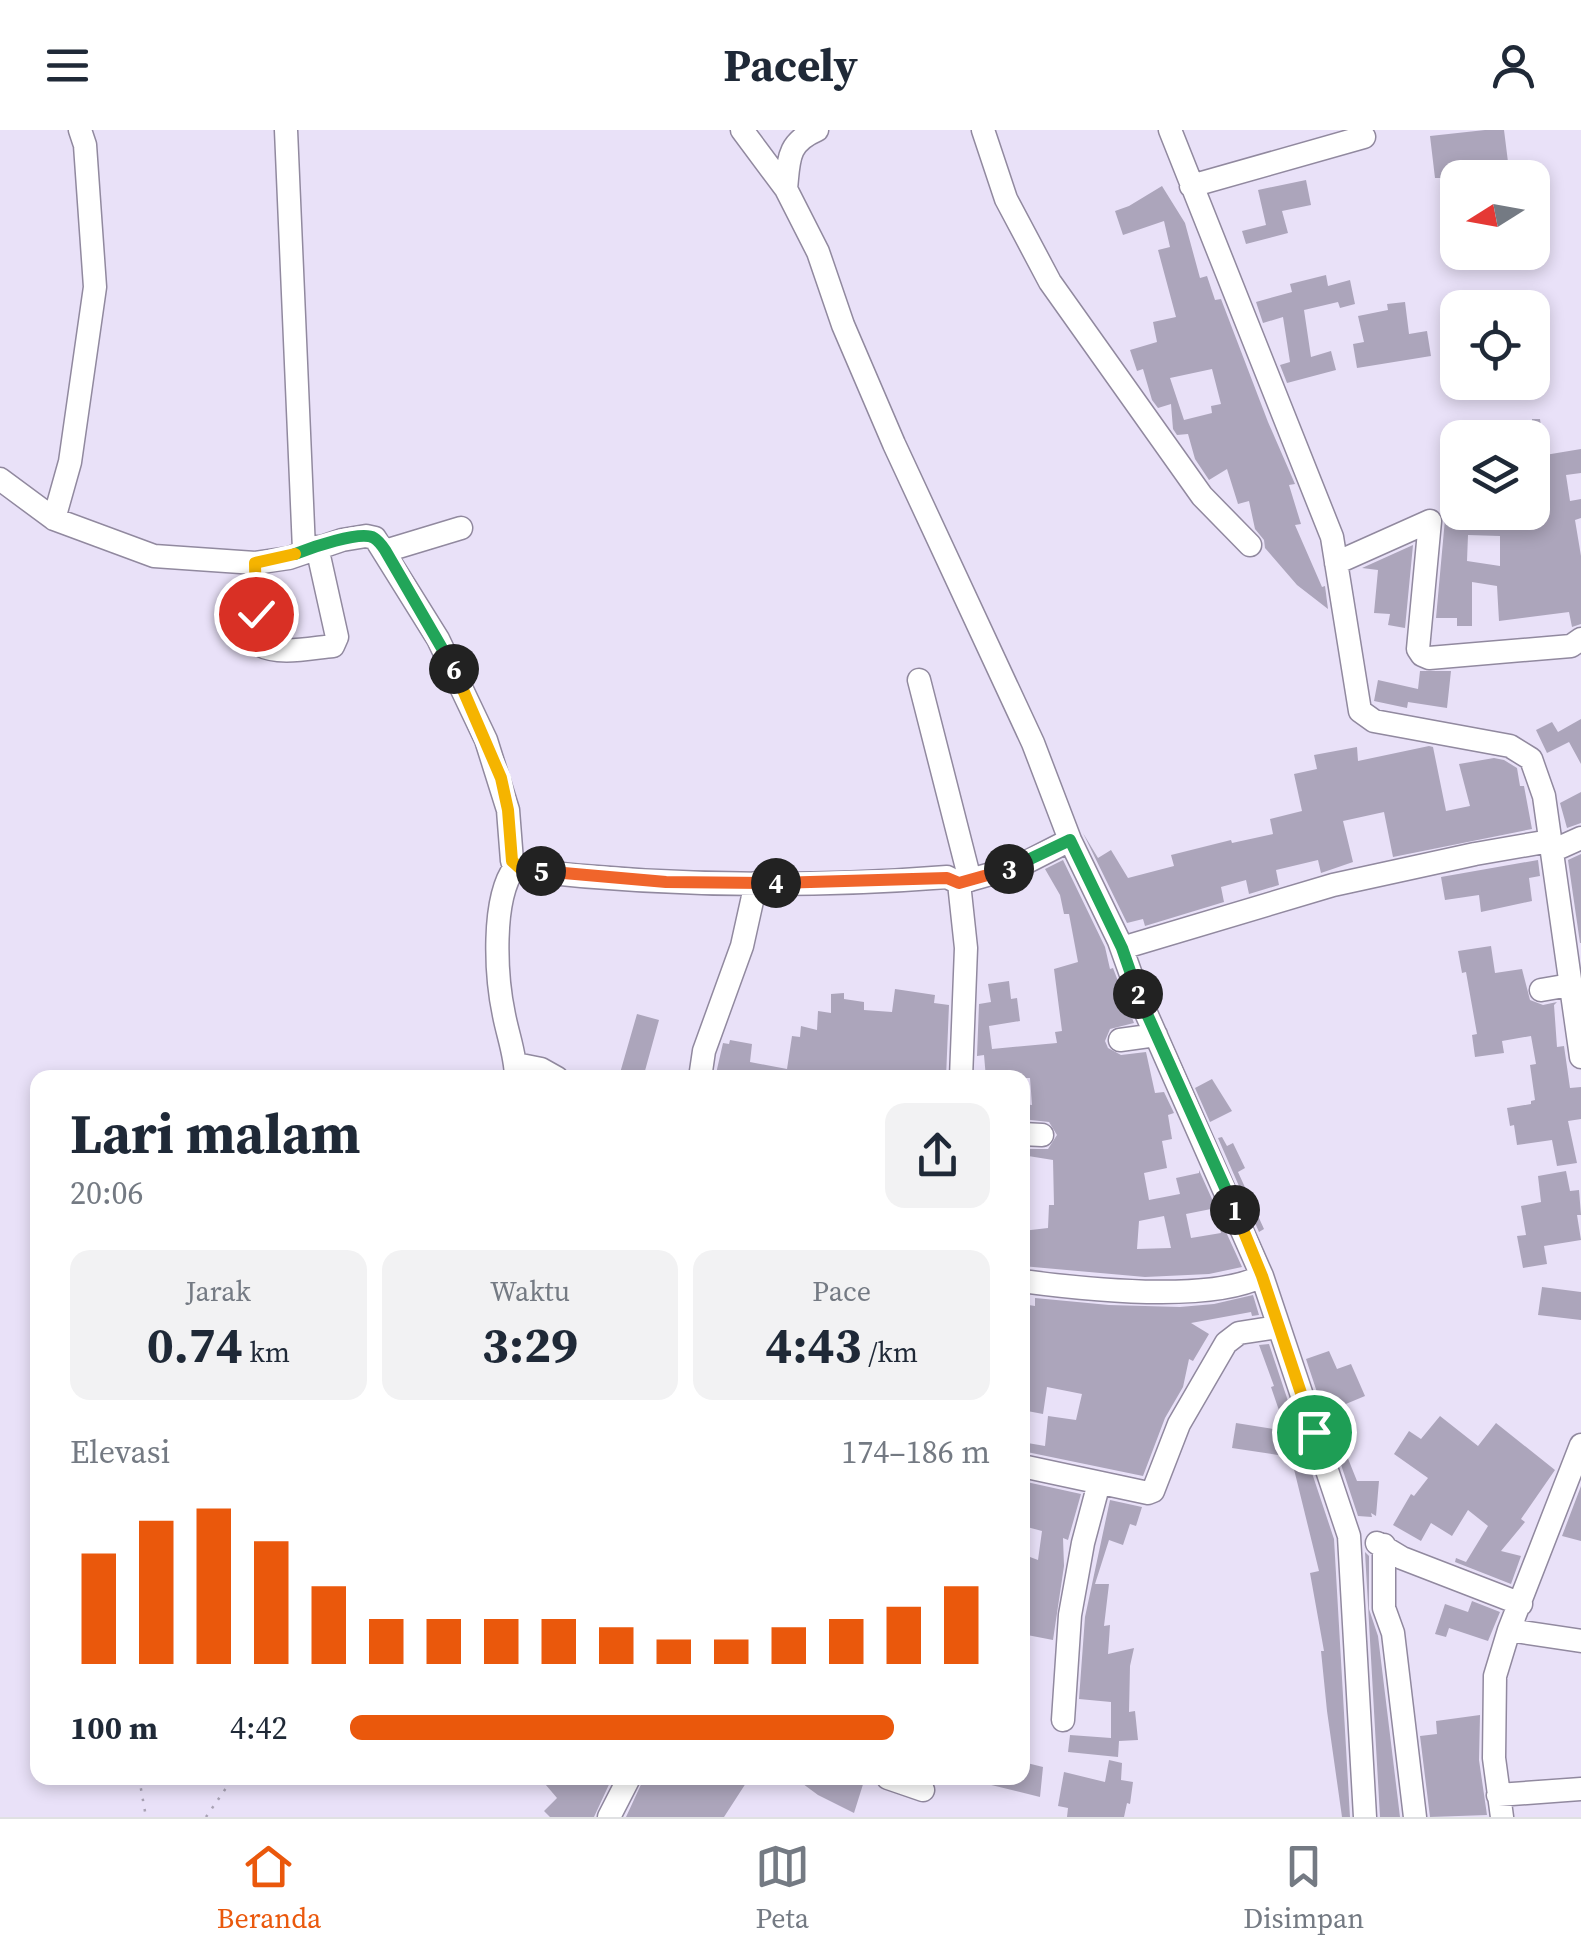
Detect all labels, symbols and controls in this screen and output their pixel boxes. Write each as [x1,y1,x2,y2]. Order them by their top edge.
text: Pacely [723,34,858,96]
icon: menu [40,38,95,93]
icon: person [1486,38,1541,93]
north arrow [1440,160,1550,270]
map controls [1440,160,1550,530]
button: locate [1440,290,1550,400]
button: layers [1440,420,1550,530]
pin [214,572,299,657]
icon: check [229,587,284,642]
pin: 6 [429,644,479,694]
text: 6 [446,650,462,688]
pin: 3 [984,844,1034,894]
pin: 5 [516,846,566,896]
text: 3 [1001,850,1017,888]
text: 5 [533,852,549,890]
pin: 4 [751,858,801,908]
text: 4 [768,864,784,902]
pin: 2 [1113,969,1163,1019]
text: 2 [1130,975,1146,1013]
text: Lari malam [70,1096,361,1171]
button: share [885,1103,990,1208]
text: 20:06 [70,1171,144,1215]
pin: 1 [1210,1185,1260,1235]
text: 1 [1227,1191,1243,1229]
text: Jarak [186,1272,251,1310]
text: Waktu [490,1272,570,1310]
text: Pace [812,1272,871,1310]
text: 0.74 [147,1310,243,1379]
text: 3:29 [482,1310,578,1379]
text: 4:43 [765,1310,862,1379]
text: km [243,1333,290,1371]
text: /km [862,1333,918,1371]
pin [1272,1390,1357,1475]
icon: arrive [1287,1405,1342,1460]
text: Elevasi [70,1430,170,1474]
text: 174–186 m [841,1430,990,1474]
text: 100 m [70,1706,158,1750]
text: 4:42 [230,1706,288,1750]
tab: Beranda [217,1839,321,1937]
tab: Peta [755,1839,810,1937]
tab: Disimpan [1243,1839,1364,1937]

